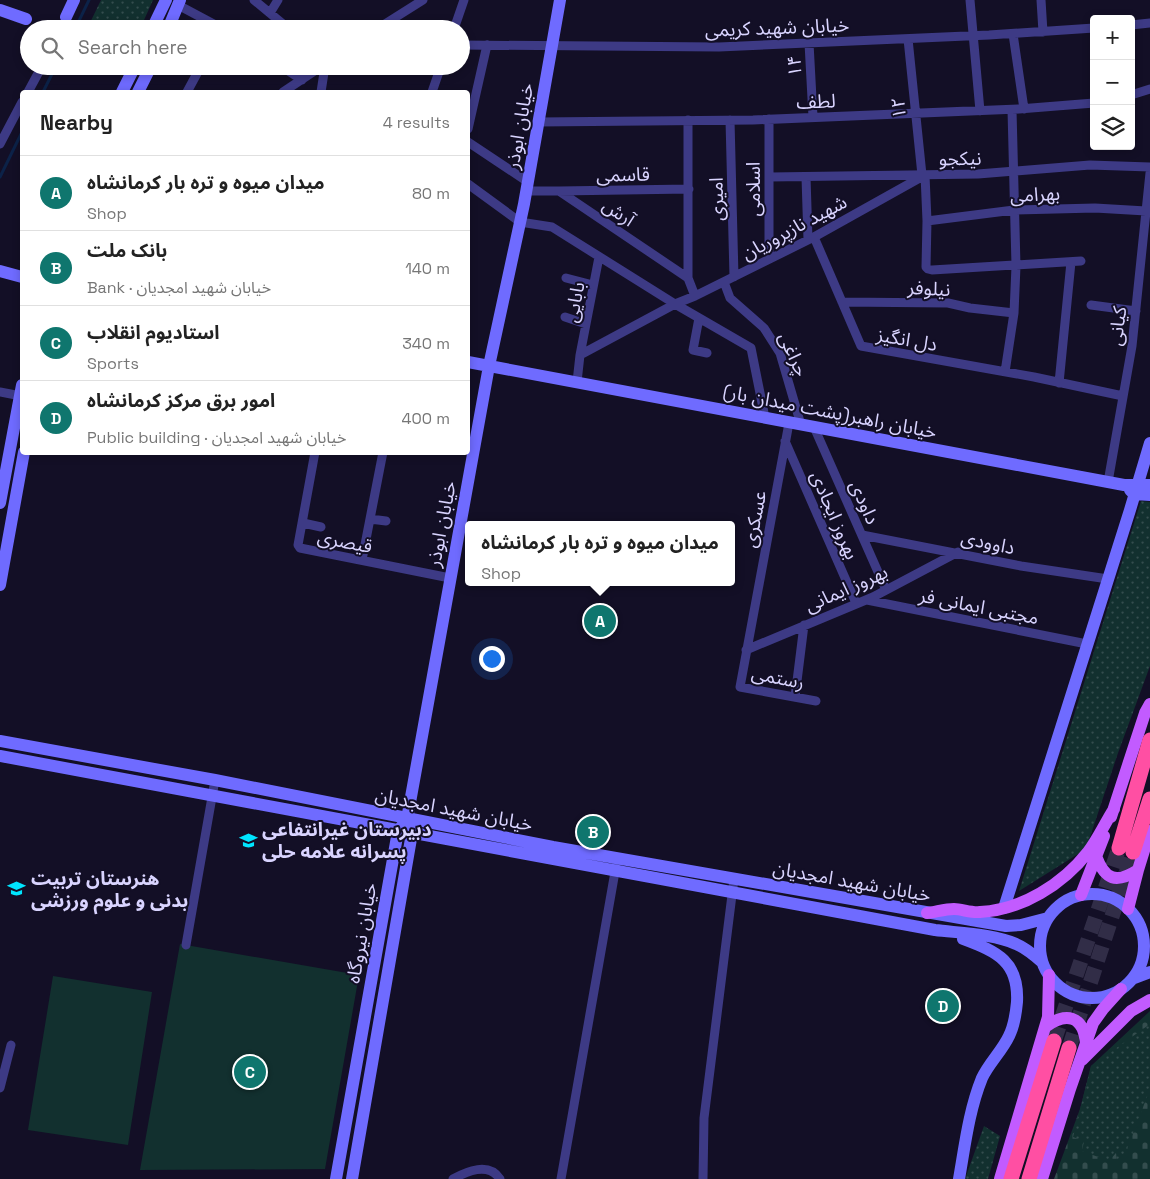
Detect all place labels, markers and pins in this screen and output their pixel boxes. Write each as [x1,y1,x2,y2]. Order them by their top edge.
pin: A [584,602,616,640]
pin: B [577,813,609,851]
place label: دبیرستان غیرانتفاعی پسرانه علامه حلی [262,817,432,864]
school or university icon: دبیرستان غیرانتفاعی پسرانه علامه حلی [238,830,258,850]
place label: هنرستان تربیت بدنی و علوم ورزشی [31,866,188,915]
school or university icon: هنرستان تربیت بدنی و علوم ورزشی [7,879,27,899]
pin: D [927,987,959,1025]
pin: C [234,1053,266,1091]

